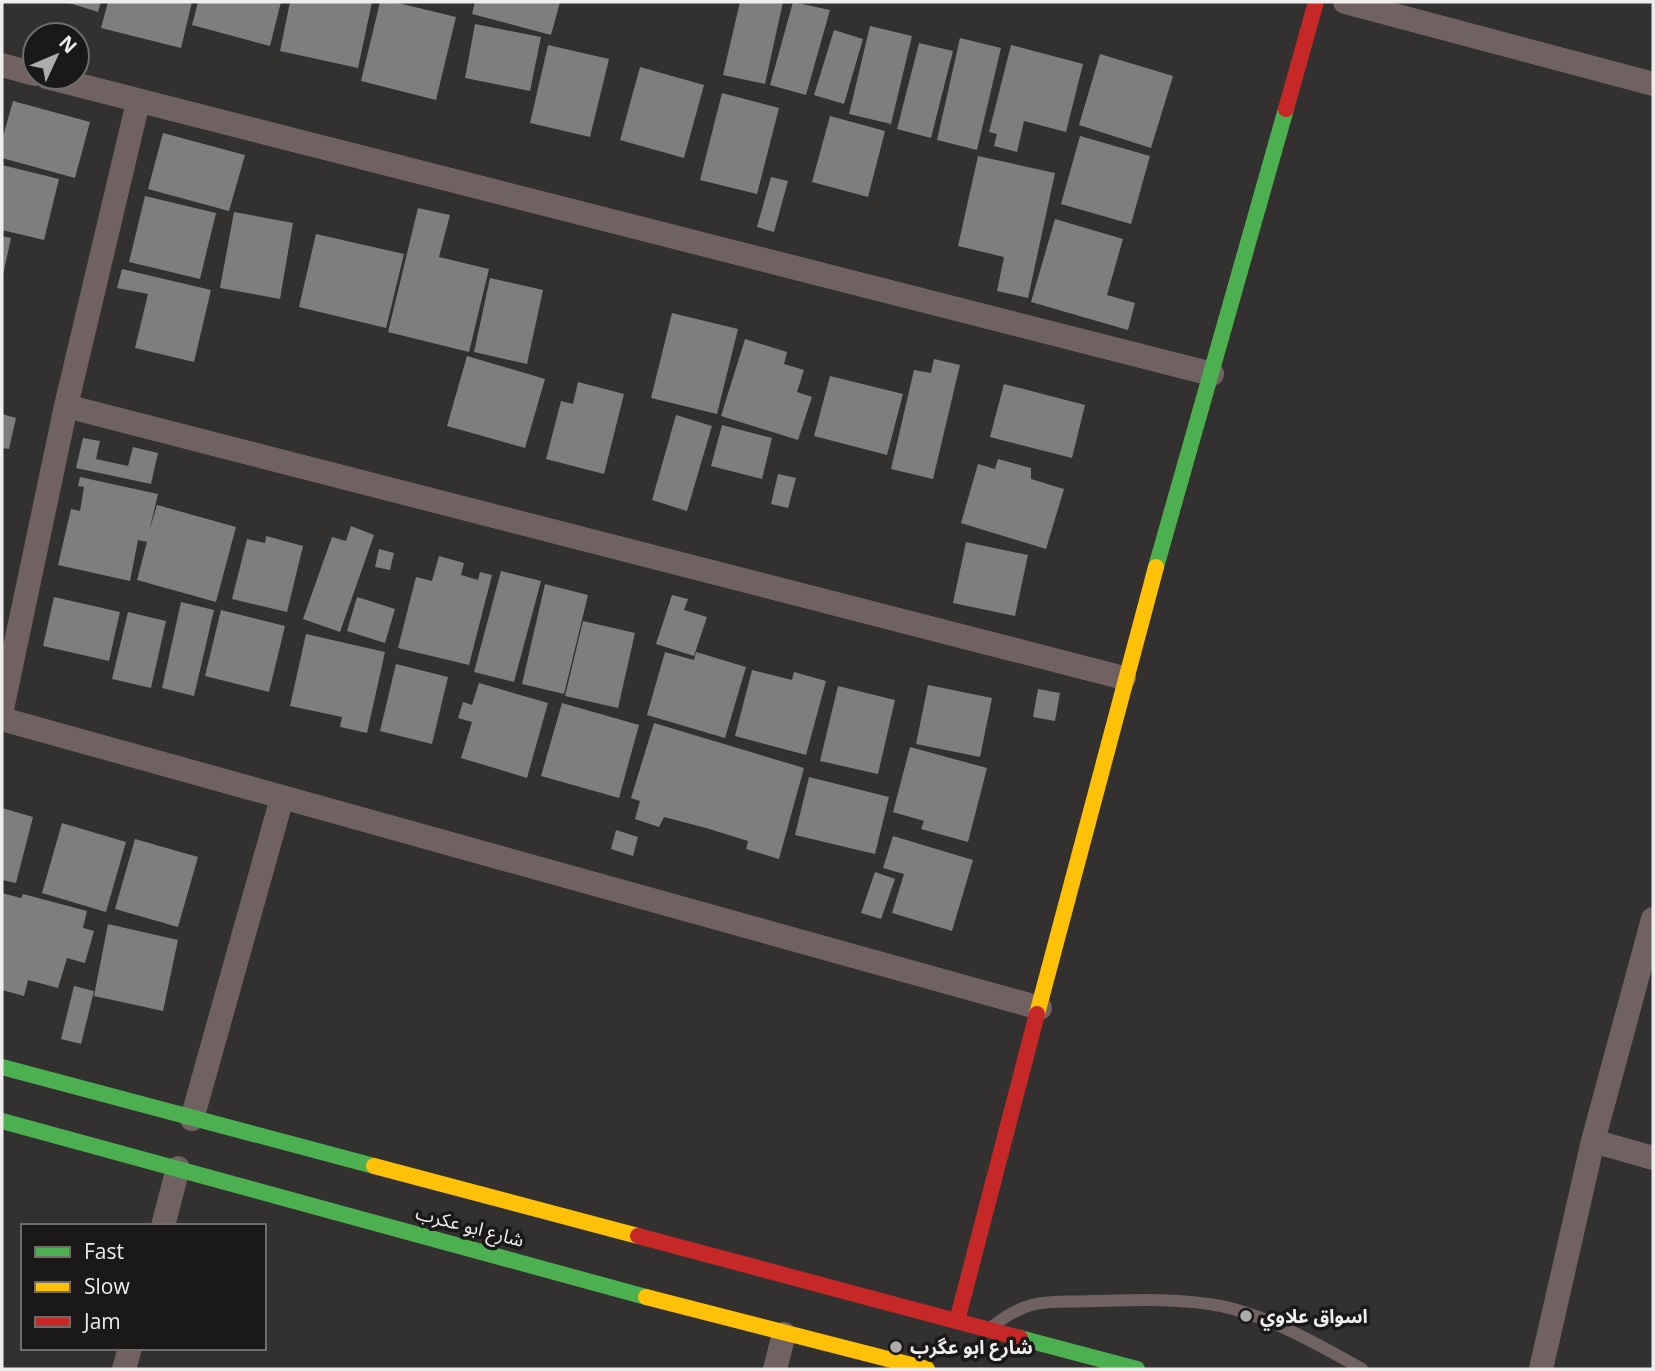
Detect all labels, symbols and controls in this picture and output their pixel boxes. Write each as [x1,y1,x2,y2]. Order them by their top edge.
north arrow [21,21,91,91]
text: N [54,30,83,59]
street label: شارع ابو عكرب [413,1199,527,1254]
legend [21,1224,266,1350]
text: Fast [84,1237,124,1265]
text: Slow [84,1272,130,1300]
place label: اسواق علاوي [1260,1303,1368,1331]
text: Jam [82,1307,121,1335]
marker: اسواق علاوي [1238,1308,1254,1324]
place label: شارع ابو عگرب [910,1334,1033,1361]
marker: شارع ابو عگرب [888,1339,904,1355]

